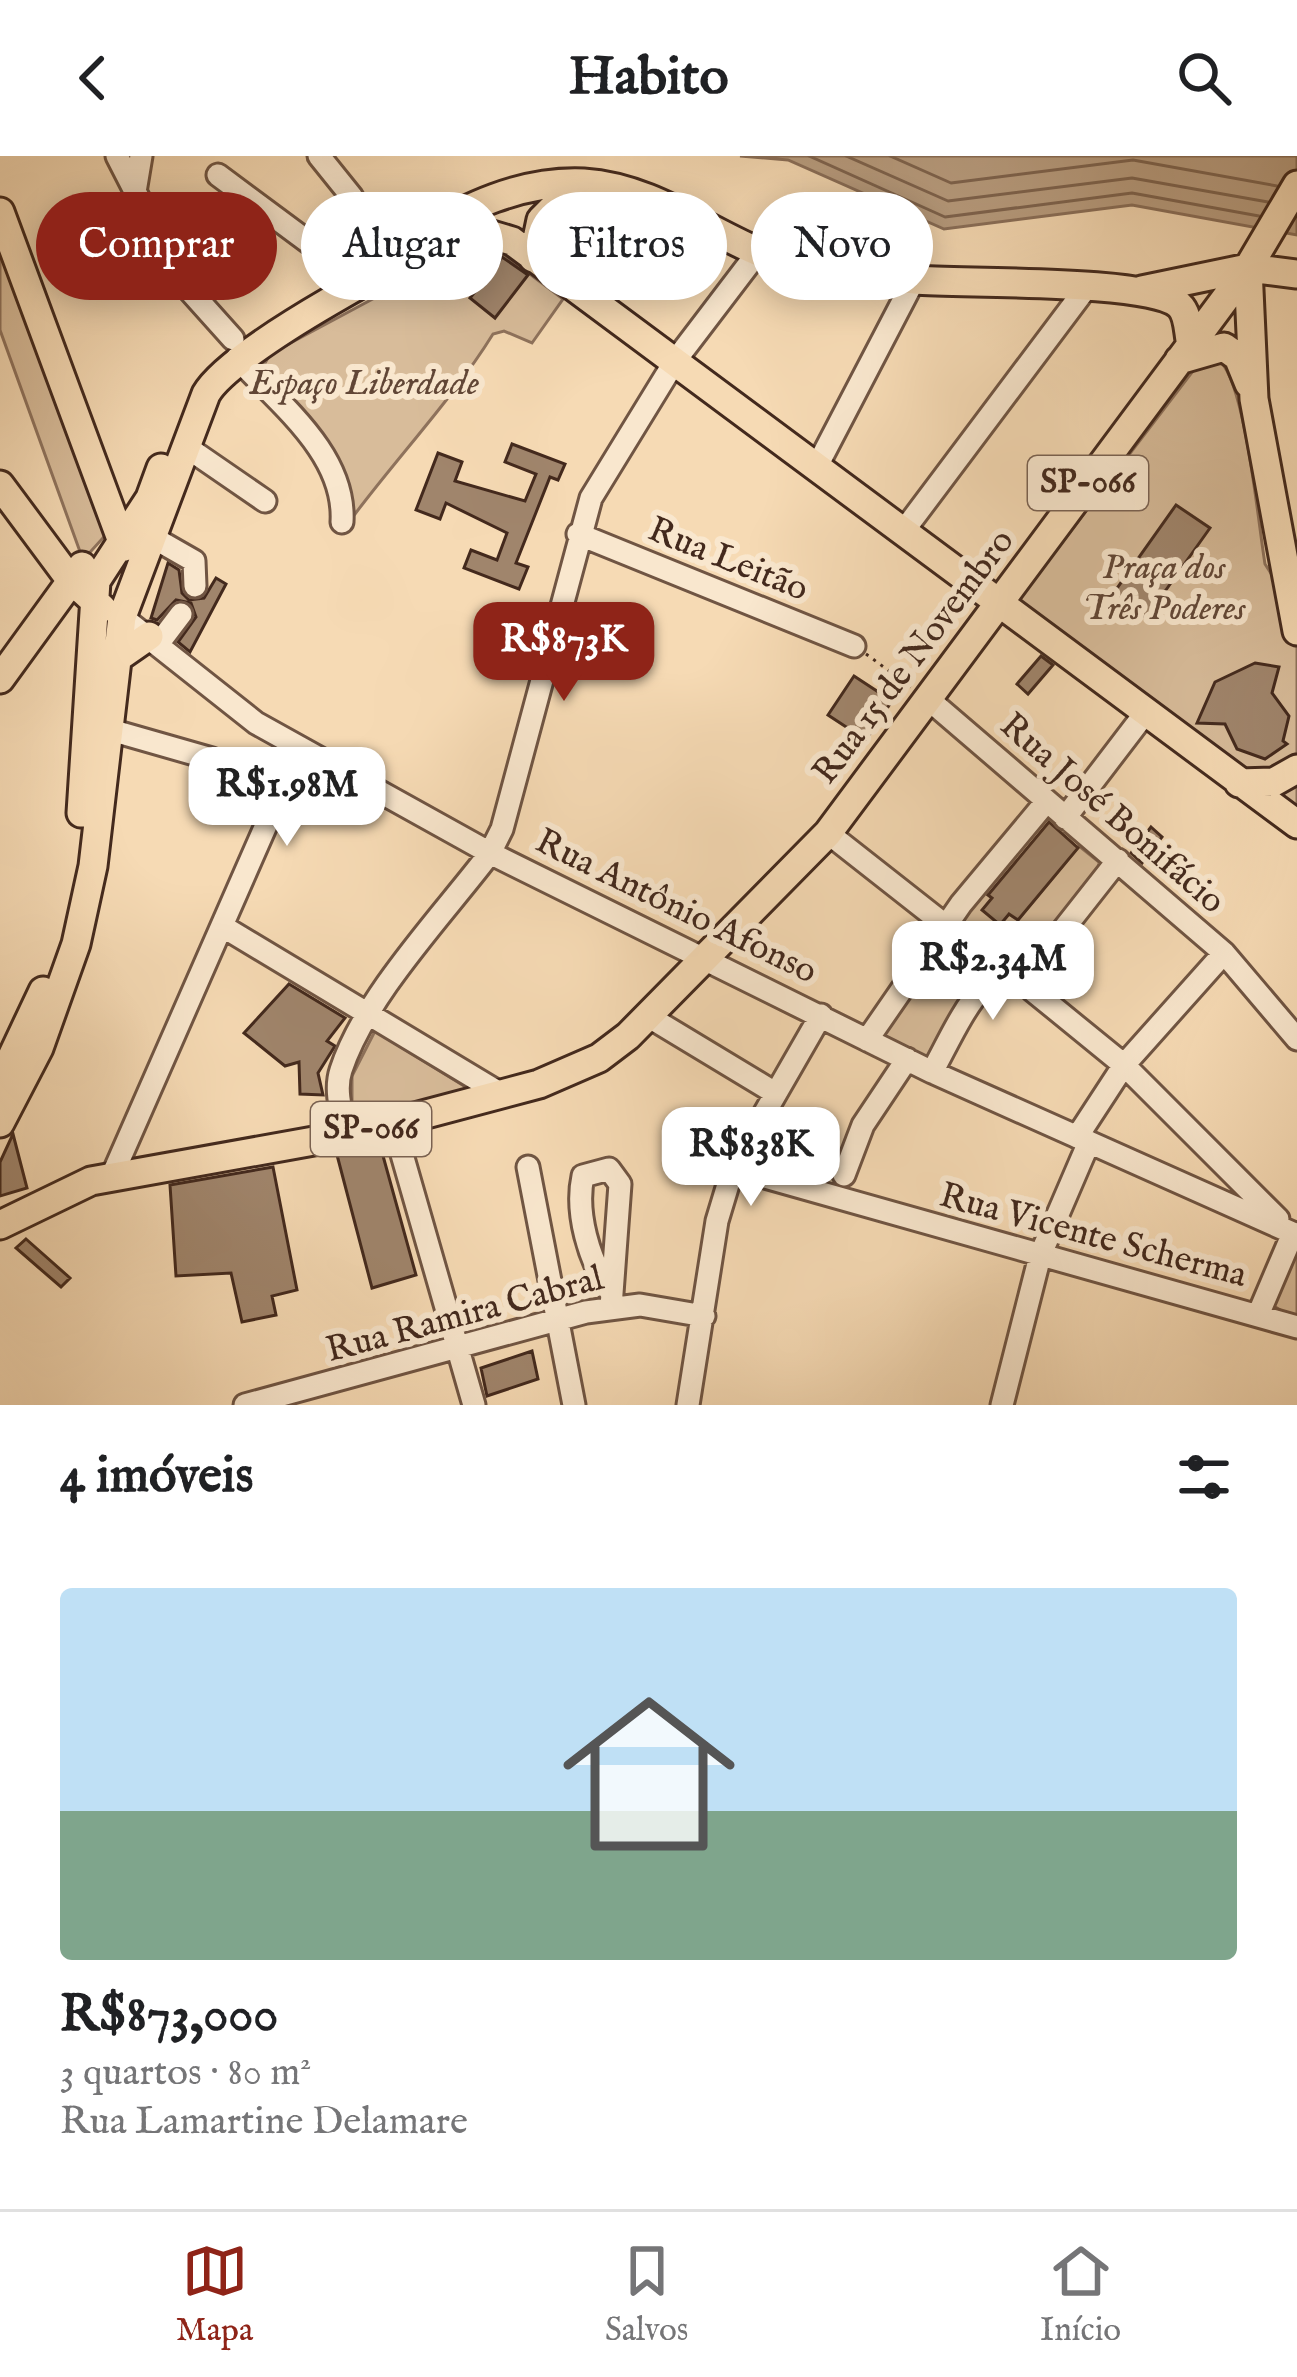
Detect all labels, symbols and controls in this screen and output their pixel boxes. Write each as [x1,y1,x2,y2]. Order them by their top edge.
text: Habito [568,44,729,113]
icon: back [60,45,126,111]
icon: search [1171,45,1237,111]
chip: Comprar [36,192,277,300]
chip: Alugar [301,192,503,300]
chip: Filtros [527,192,727,300]
chip: Novo [751,192,933,300]
park label: Espaço Liberdade [248,361,479,407]
road number: SP-066 [1028,456,1148,510]
street label: Rua Leitão [641,507,815,613]
street label: Rua 15 de Novembro [803,520,1025,794]
park label: Praça dos Três Poderes [1082,545,1246,632]
pin: R$873K [466,602,662,704]
text: R$873K [500,616,628,665]
street label: Rua José Bonifácio [990,703,1234,925]
pin: R$1.98M [176,747,398,849]
text: R$1.98M [216,761,358,810]
street label: Rua Antônio Afonso [528,819,824,995]
pin: R$2.34M [882,921,1104,1023]
text: R$2.34M [919,935,1067,984]
road number: SP-066 [311,1102,431,1156]
pin: R$838K [653,1107,849,1209]
text: R$838K [689,1121,813,1170]
street label: Rua Vicente Scherma [934,1173,1252,1299]
street label: Rua Ramira Cabral [321,1256,609,1374]
icon: filters [1171,1444,1237,1510]
text: 4 imóveis [60,1445,253,1510]
icon: home [541,1666,757,1882]
text: R$873,000 [60,1984,278,2049]
text: 3 quartos · 80 m² [60,2049,311,2098]
text: Rua Lamartine Delamare [60,2098,468,2147]
tab: Mapa [176,2238,253,2352]
tab: Salvos [605,2238,688,2352]
tab: Início [1040,2238,1121,2352]

